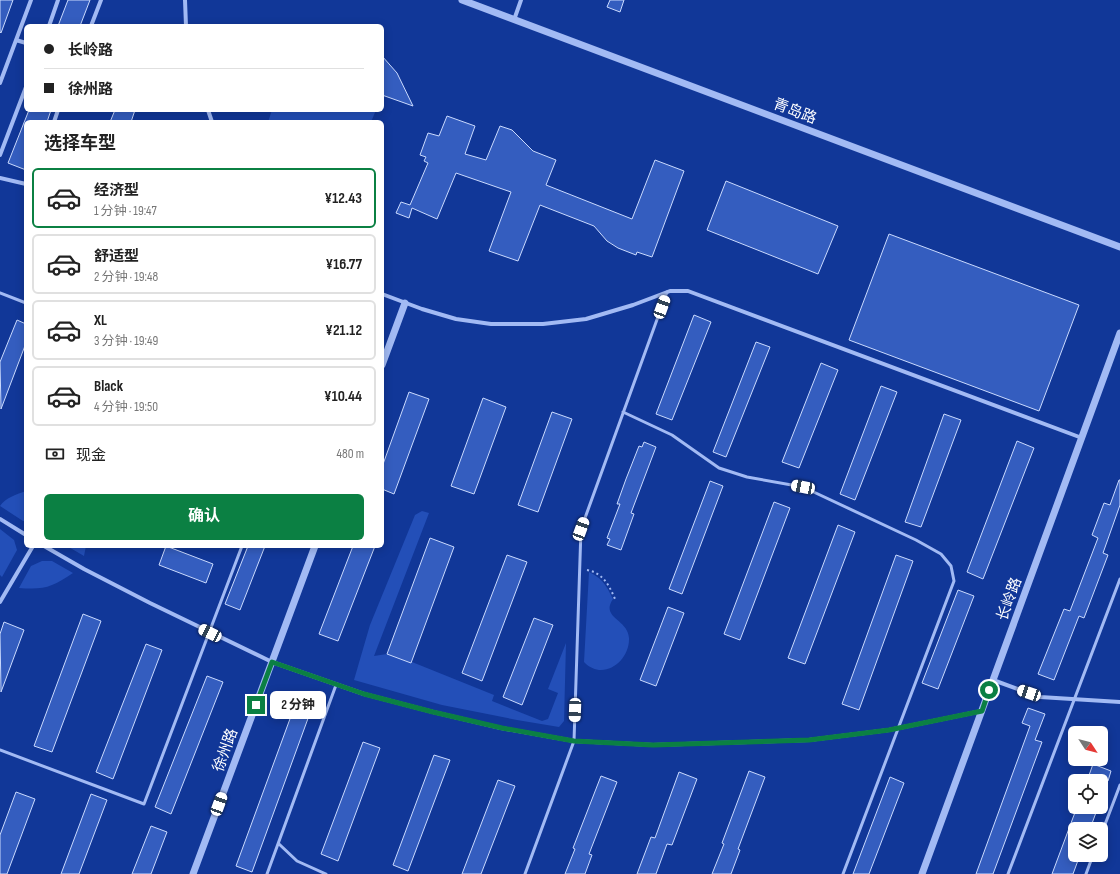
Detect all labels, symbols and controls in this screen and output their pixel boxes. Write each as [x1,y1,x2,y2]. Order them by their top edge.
text: 长岭路 [68,41,113,60]
text: 徐州路 [68,80,113,99]
street label: 青岛路 [770,95,819,128]
text: 选择车型 [44,133,116,154]
icon: car [46,180,82,216]
text: 经济型 [94,181,139,200]
text: ¥12.43 [324,189,362,208]
text: 1 分钟 · 19:47 [94,203,157,219]
icon: car [46,246,82,282]
text: 舒适型 [94,247,139,266]
text: ¥16.77 [326,255,362,274]
text: 2 分钟 · 19:48 [94,269,158,285]
car [652,294,672,320]
text: XL [94,311,107,330]
icon: car [46,312,82,348]
text: ¥21.12 [325,321,362,340]
text: 3 分钟 · 19:49 [94,333,158,349]
text: Black [94,377,123,396]
icon: car [46,378,82,414]
text: ¥10.44 [324,387,362,406]
text: 4 分钟 · 19:50 [94,399,158,415]
icon: cash [44,443,66,465]
text: 现金 [76,446,106,465]
text: 480 m [337,446,364,462]
car [790,479,816,495]
button: 确认 [44,494,364,540]
car [571,516,591,542]
street label: 长岭路 [993,575,1026,624]
car [197,622,223,644]
route start [980,681,998,699]
car [1016,683,1042,703]
callout: 2 分钟 [270,691,326,719]
route end [247,696,265,714]
text: 2 分钟 [281,697,315,713]
car [569,698,581,722]
street label: 徐州路 [209,726,242,775]
north arrow [1068,726,1108,766]
map controls [1068,726,1108,862]
button: locate [1068,774,1108,814]
car [209,791,229,817]
button: layers [1068,822,1108,862]

